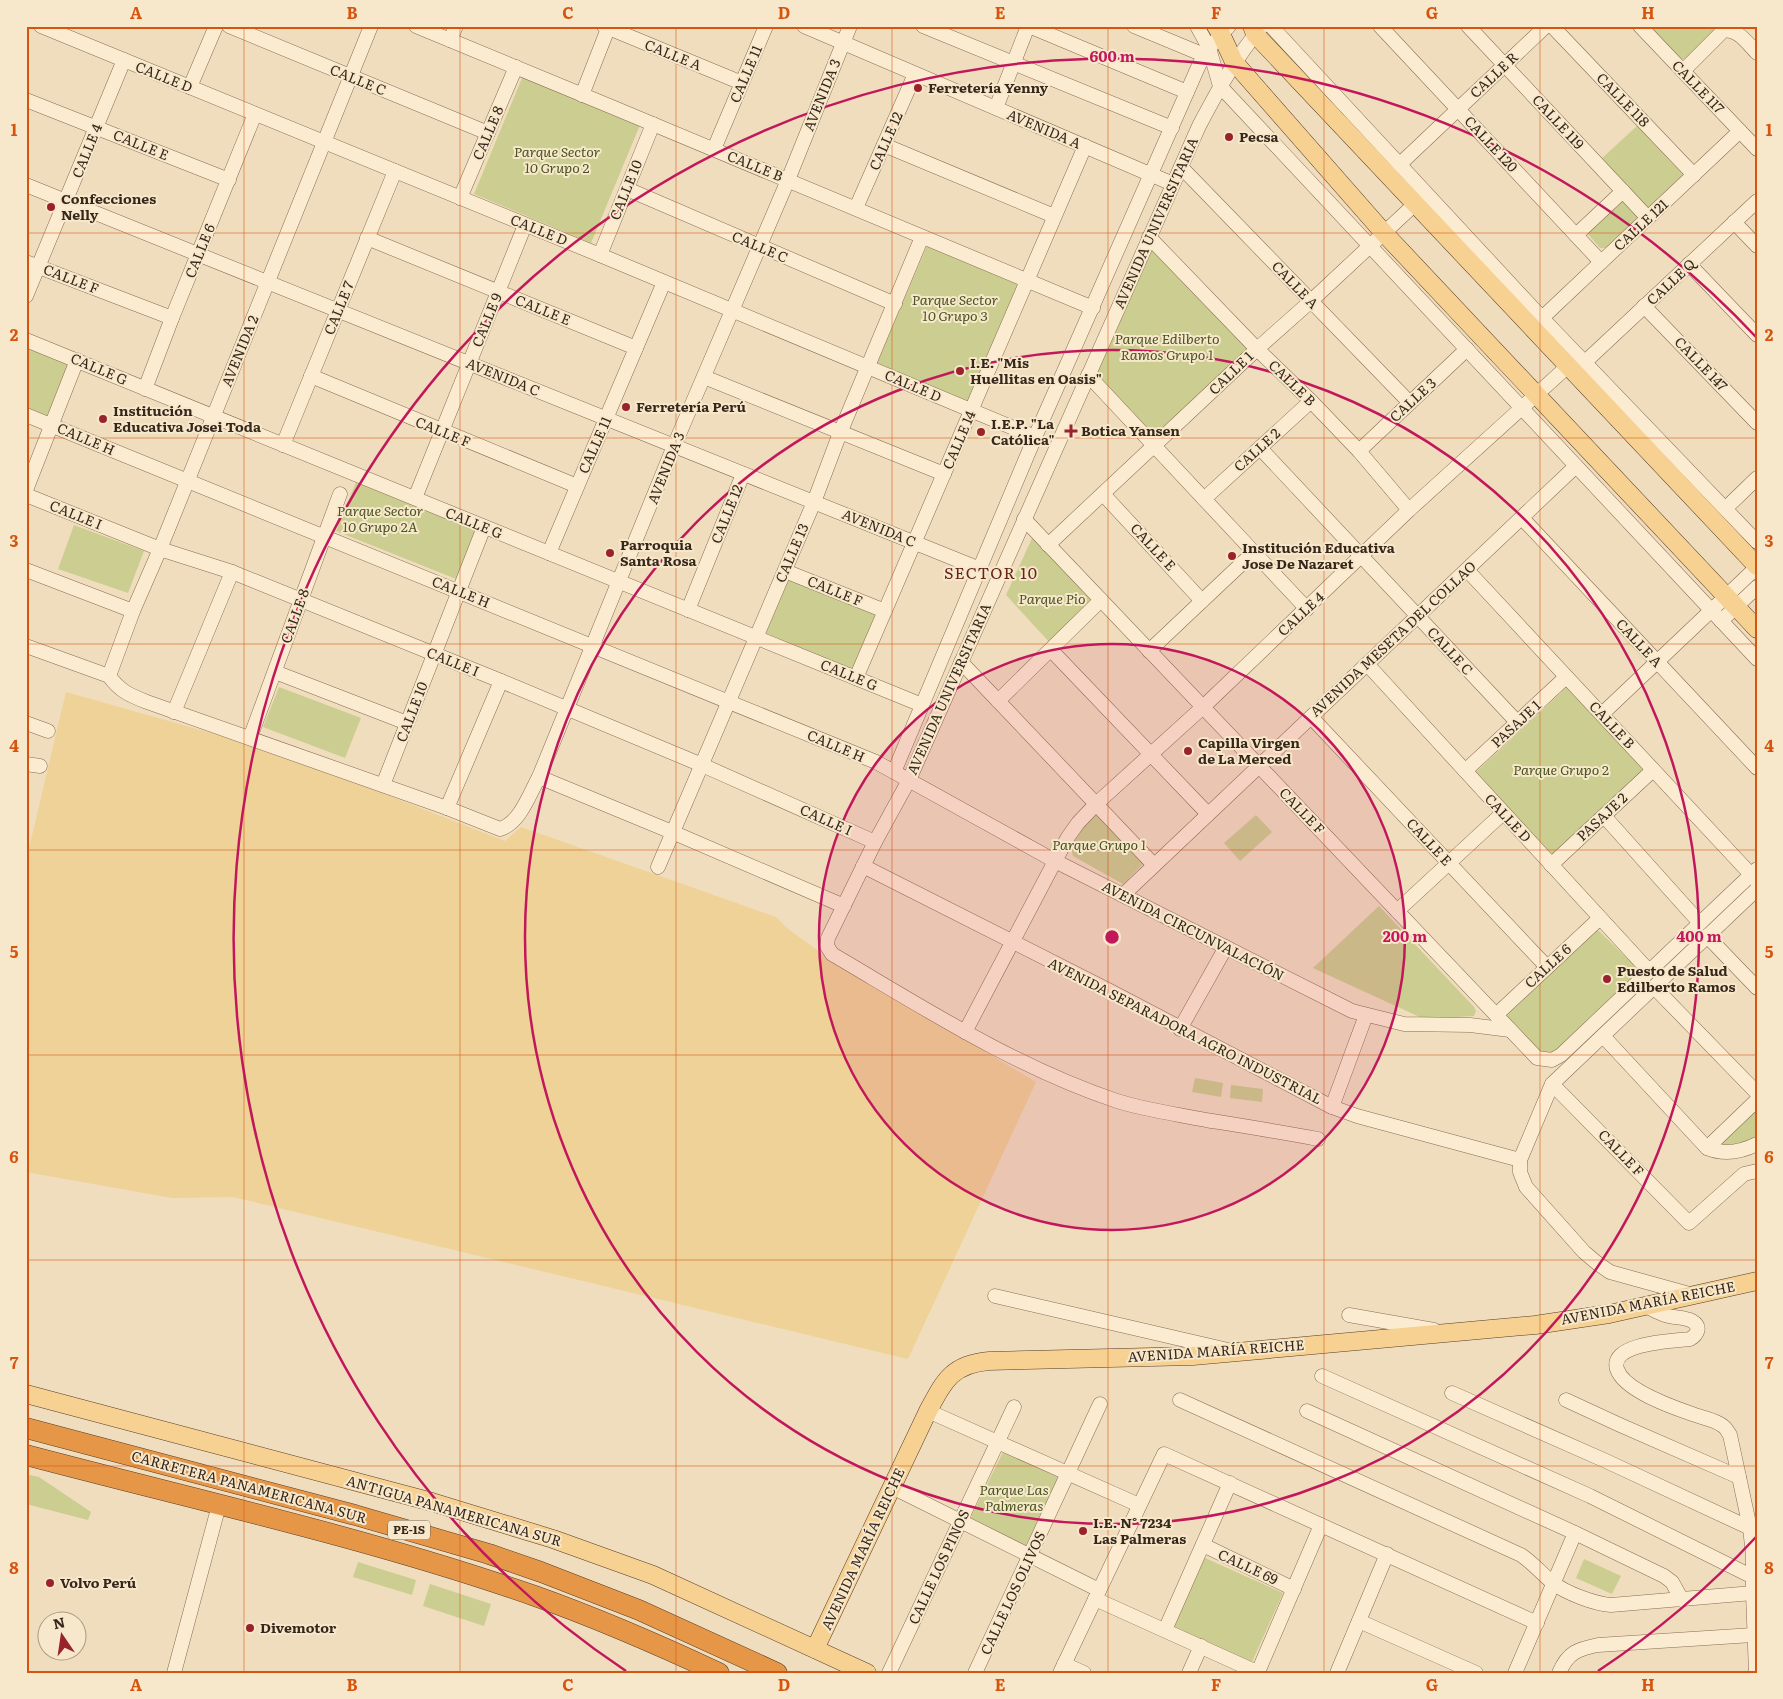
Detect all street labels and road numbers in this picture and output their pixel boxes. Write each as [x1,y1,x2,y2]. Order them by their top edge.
street label: CALLE A [642,34,705,75]
street label: CALLE 11 [724,41,766,105]
street label: CALLE R [1465,47,1522,102]
street label: CALLE 117 [1668,55,1729,118]
street label: CALLE D [133,56,196,97]
street label: AVENIDA 3 [798,56,845,134]
street label: CALLE C [327,59,390,100]
street label: CALLE 118 [1593,68,1655,131]
street label: CALLE 119 [1528,90,1589,153]
street label: CALLE 8 [467,102,508,163]
street label: AVENIDA A [1004,103,1085,153]
street label: CALLE 12 [863,108,907,173]
street label: CALLE 120 [1460,111,1523,176]
street label: CALLE 4 [66,120,106,181]
street label: CALLE E [111,124,172,164]
street label: AVENIDA UNIVERSITARIA [1108,133,1202,312]
street label: CALLE B [724,145,786,185]
street label: CALLE 10 [604,157,646,223]
street label: CALLE 121 [1609,194,1672,255]
street label: CALLE D [508,209,571,250]
street label: CALLE 6 [179,220,219,281]
street label: CALLE C [729,225,792,267]
street label: CALLE Q [1642,252,1701,309]
street label: CALLE A [1268,256,1324,313]
street label: CALLE F [41,258,102,298]
street label: CALLE 7 [318,278,358,338]
street label: CALLE E [513,289,574,329]
street label: CALLE 9 [466,290,506,350]
street label: AVENIDA 2 [216,312,263,389]
street label: CALLE 147 [1671,332,1733,395]
street label: CALLE 1 [1204,346,1257,399]
street label: CALLE G [68,347,131,389]
street label: AVENIDA C [463,352,544,400]
street label: CALLE B [1265,355,1321,410]
street label: CALLE D [882,364,945,406]
street label: CALLE 3 [1385,373,1440,426]
street label: CALLE 14 [937,407,980,472]
street label: CALLE F [413,411,474,451]
street label: CALLE 11 [573,413,616,476]
street label: CALLE H [54,417,118,459]
street label: CALLE 2 [1229,423,1284,476]
street label: AVENIDA 3 [642,429,689,507]
street label: CALLE 12 [705,481,747,546]
street label: CALLE I [47,494,106,534]
street label: CALLE G [443,502,506,543]
street label: AVENIDA C [839,503,920,551]
street label: CALLE E [1127,518,1181,575]
street label: CALLE 13 [770,520,813,585]
street label: AVENIDA MESETA DEL COLLAO [1305,556,1480,721]
street label: CALLE H [429,570,493,612]
street label: CALLE F [805,570,866,610]
street label: CALLE 8 [275,585,313,646]
street label: CALLE 4 [1273,586,1328,640]
street label: AVENIDA UNIVERSITARIA [901,599,995,778]
street label: CALLE A [1612,614,1668,671]
street label: CALLE C [1423,622,1478,679]
street label: CALLE I [424,641,483,681]
street label: CALLE G [818,654,881,695]
street label: CALLE 10 [390,679,432,745]
street label: PASAJE 1 [1486,695,1545,752]
street label: CALLE B [1585,696,1640,753]
street label: CALLE H [804,724,868,766]
street label: CALLE F [1275,783,1330,838]
street label: PASAJE 2 [1572,788,1631,845]
street label: CALLE D [1481,789,1537,846]
street label: CALLE I [797,799,856,839]
street label: CALLE E [1403,813,1457,870]
street label: AVENIDA CIRCUNVALACIÓN [1099,875,1288,985]
street label: CALLE 6 [1520,938,1575,992]
street label: AVENIDA SEPARADORA AGRO INDUSTRIAL [1045,952,1326,1108]
street label: CALLE F [1594,1125,1649,1180]
street label: AVENIDA MARÍA REICHE [1559,1275,1737,1329]
street label: AVENIDA MARÍA REICHE [1127,1334,1305,1366]
street label: CARRETERA PANAMERICANA SUR [129,1445,369,1527]
street label: AVENIDA MARÍA REICHE [816,1464,909,1633]
street label: ANTIGUA PANAMERICANA SUR [344,1470,565,1550]
street label: CALLE LOS PINOS [903,1506,973,1627]
road number: PE-1S [388,1520,430,1540]
street label: CALLE LOS OLIVOS [975,1528,1049,1658]
street label: CALLE 69 [1215,1543,1282,1589]

